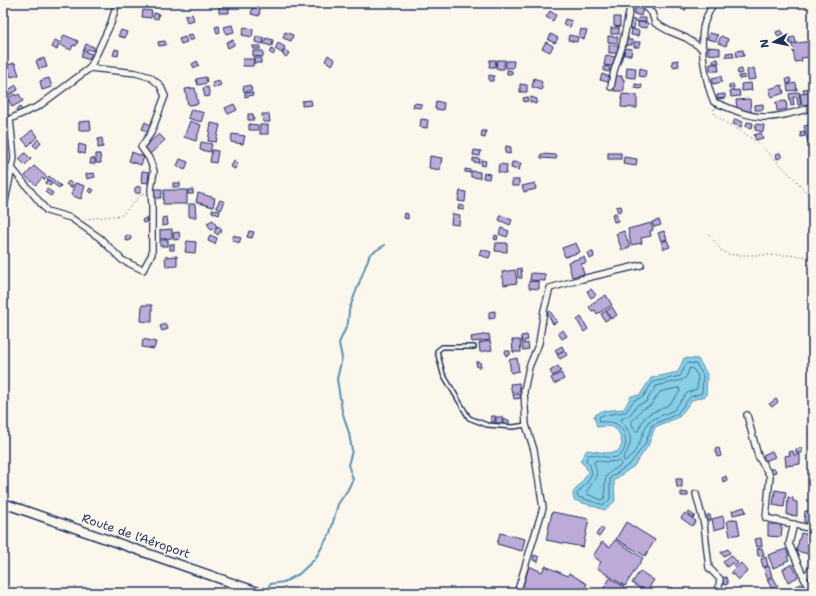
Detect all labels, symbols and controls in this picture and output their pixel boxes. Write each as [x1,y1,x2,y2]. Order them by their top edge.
north arrow [754,22,794,62]
text: N [756,38,773,49]
street label: Route de l'Aéroport [80,510,192,562]

